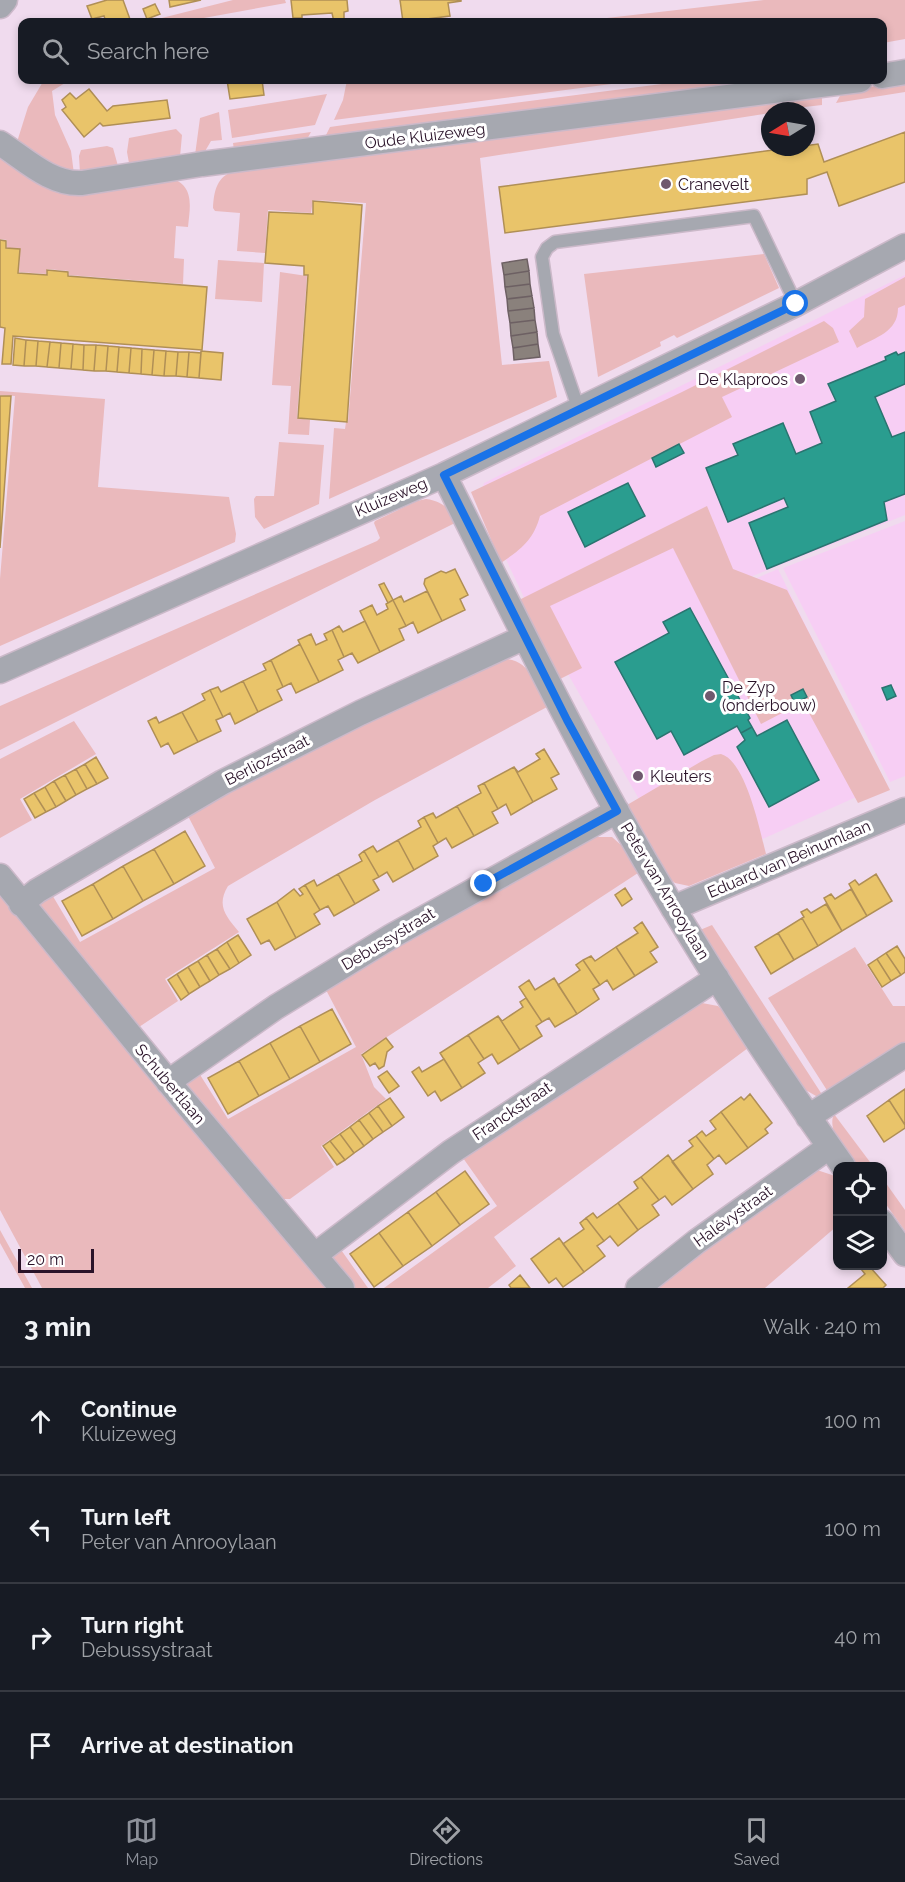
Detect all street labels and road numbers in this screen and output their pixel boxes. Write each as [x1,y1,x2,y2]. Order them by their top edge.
street label: Oude Kluizeweg [364,119,486,153]
street label: Kluizeweg [352,473,430,521]
street label: Berliozstraat [222,730,313,789]
street label: Eduard van Beinumlaan [705,816,873,902]
street label: Peter van Anrooylaan [617,819,713,963]
street label: Debussystraat [338,903,439,974]
street label: Schubertlaan [131,1040,209,1128]
street label: Franckstraat [469,1077,556,1144]
street label: Halévystraat [690,1181,776,1251]

